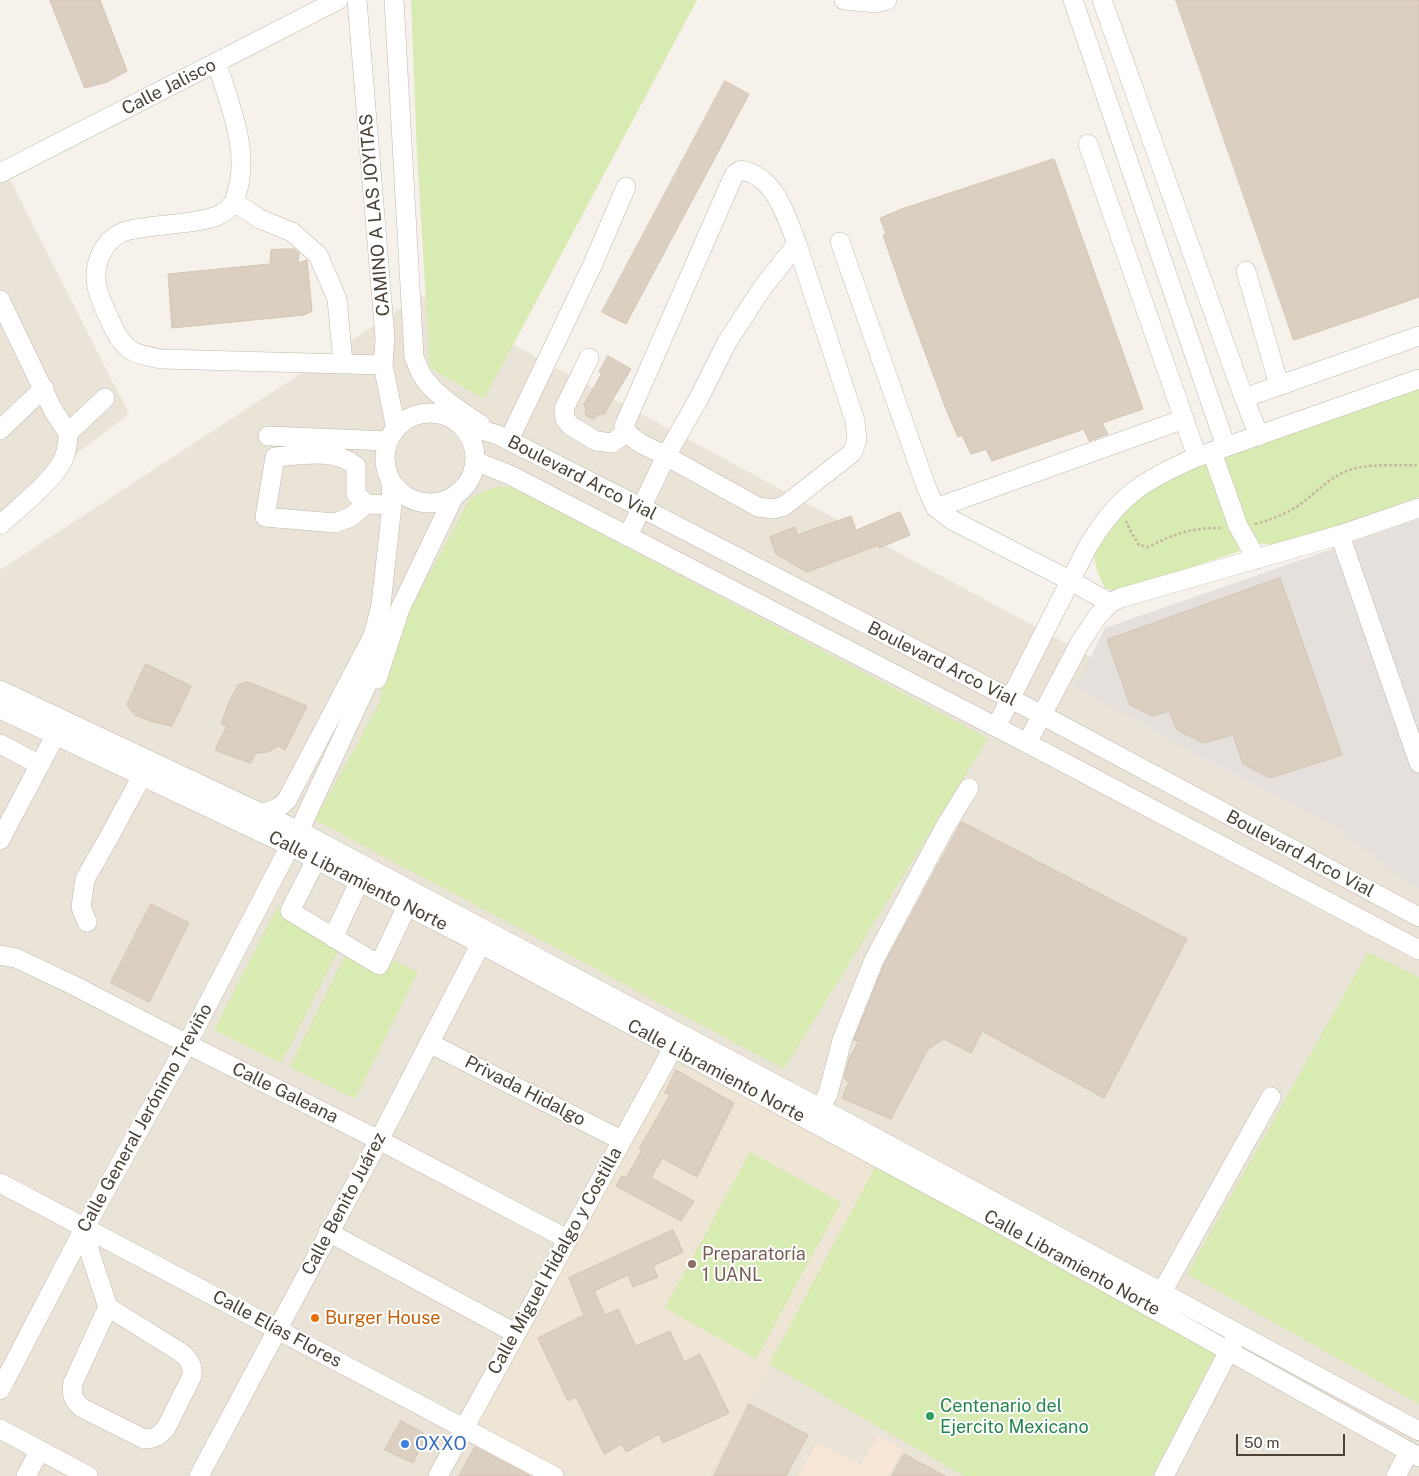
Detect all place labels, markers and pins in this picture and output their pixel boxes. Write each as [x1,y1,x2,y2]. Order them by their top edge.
place label: Preparatoría 1 UANL [702,1243,806,1286]
marker: Preparatoría 1 UANL [686,1258,698,1270]
place label: Burger House [325,1307,440,1329]
marker: Burger House [309,1312,321,1324]
place label: Centenario del Ejercito Mexicano [940,1395,1089,1438]
marker: Centenario del Ejercito Mexicano [924,1410,936,1422]
place label: OXXO [415,1433,467,1455]
marker: OXXO [399,1438,411,1450]

